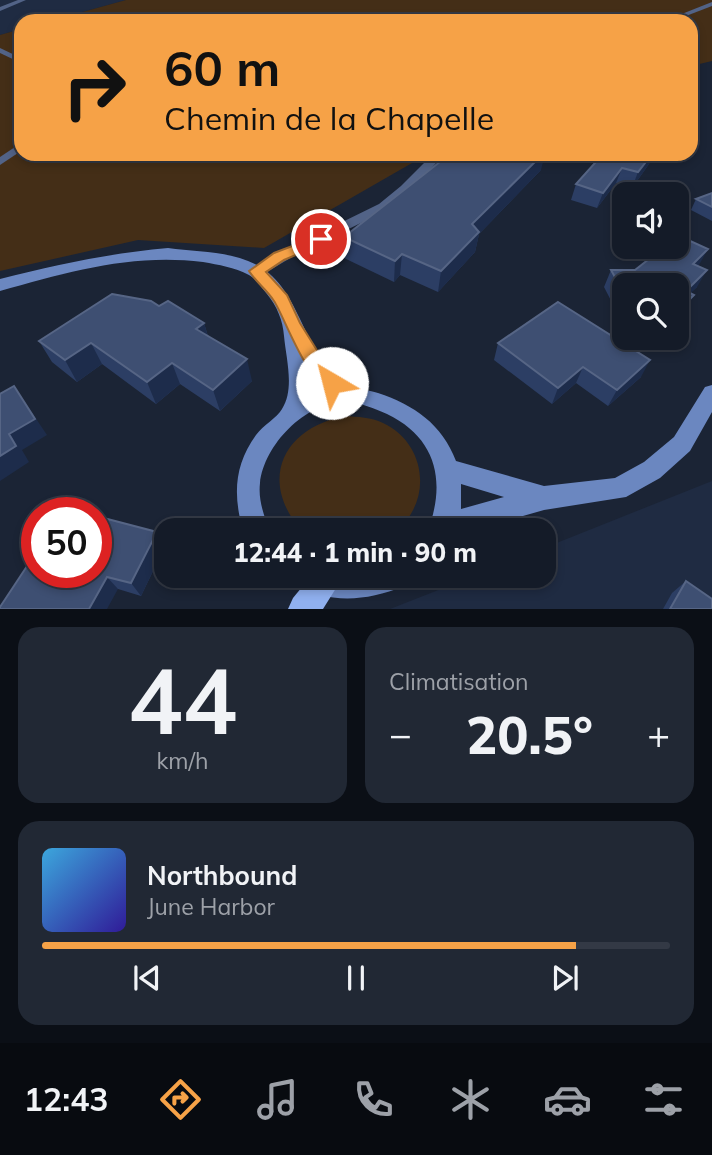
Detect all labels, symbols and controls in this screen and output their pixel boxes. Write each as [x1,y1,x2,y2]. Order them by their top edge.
text: 60 m [164,37,280,98]
icon: right [49,42,140,133]
text: Chemin de la Chapelle [164,98,494,138]
map controls [612,182,689,350]
button: sound [612,182,689,259]
pin [291,209,351,269]
icon: arrive [302,220,340,258]
button: search [612,273,689,350]
position arrow [295,346,369,420]
speed limit sign: 50 [21,497,112,588]
text: 12:44 · 1 min · 90 m [233,536,477,569]
text: 44 [128,643,237,757]
text: Climatisation [389,667,529,696]
text: 20.5° [466,702,593,767]
text: − [389,710,412,758]
text: + [647,710,670,758]
text: km/h [156,746,209,775]
text: Northbound [147,859,297,892]
text: June Harbor [147,892,275,921]
icon: previous [128,959,166,997]
icon: pause [337,959,375,997]
icon: next [546,959,584,997]
icon: directions [156,1075,205,1124]
icon: music [253,1075,302,1124]
icon: phone [349,1075,398,1124]
icon: climate [446,1075,495,1124]
icon: car [543,1075,592,1124]
icon: filters [639,1075,688,1124]
text: 12:43 [24,1079,109,1119]

